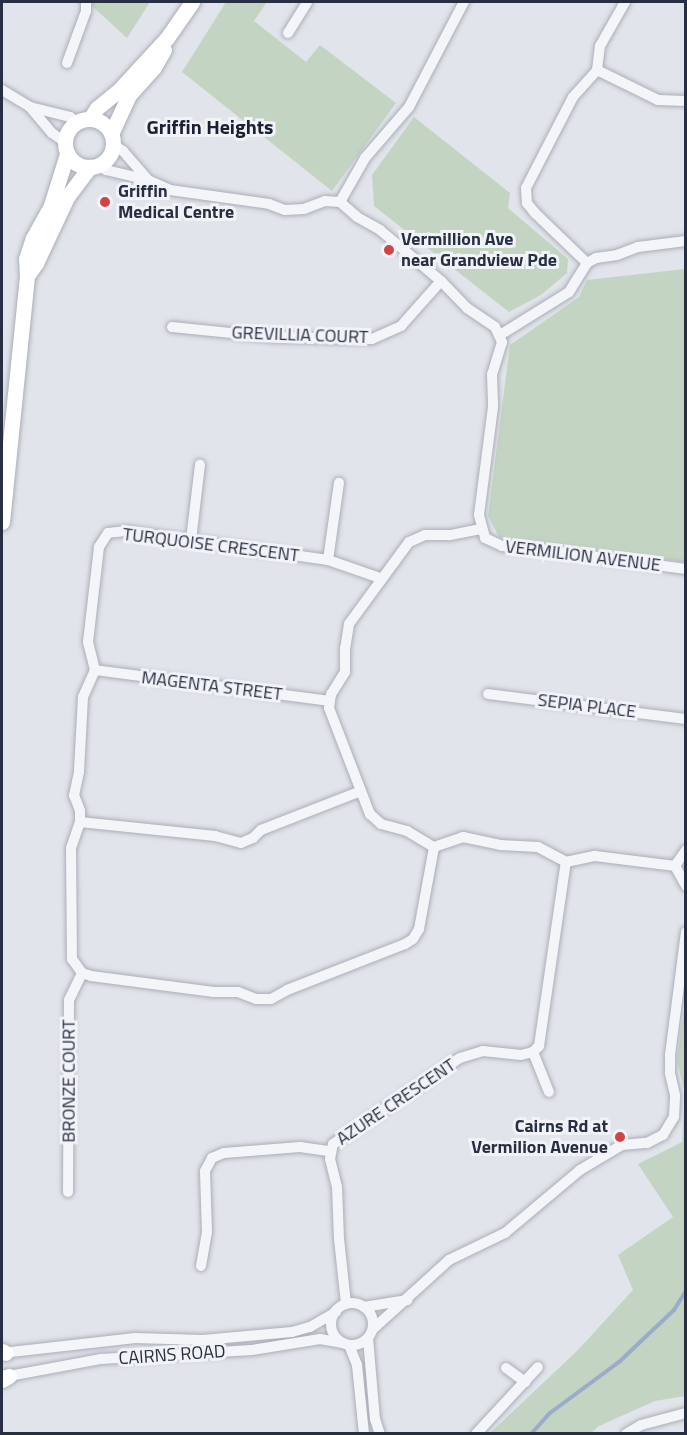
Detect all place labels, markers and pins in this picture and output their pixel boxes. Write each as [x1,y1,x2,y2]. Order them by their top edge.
place label: Griffin Medical Centre [118,181,234,224]
marker: Griffin Medical Centre [96,193,114,211]
place label: Vermillion Ave near Grandview Pde [401,229,557,272]
marker: Vermillion Ave near Grandview Pde [382,243,396,257]
place label: Cairns Rd at Vermilion Avenue [471,1116,608,1158]
marker: Cairns Rd at Vermilion Avenue [613,1130,627,1144]

